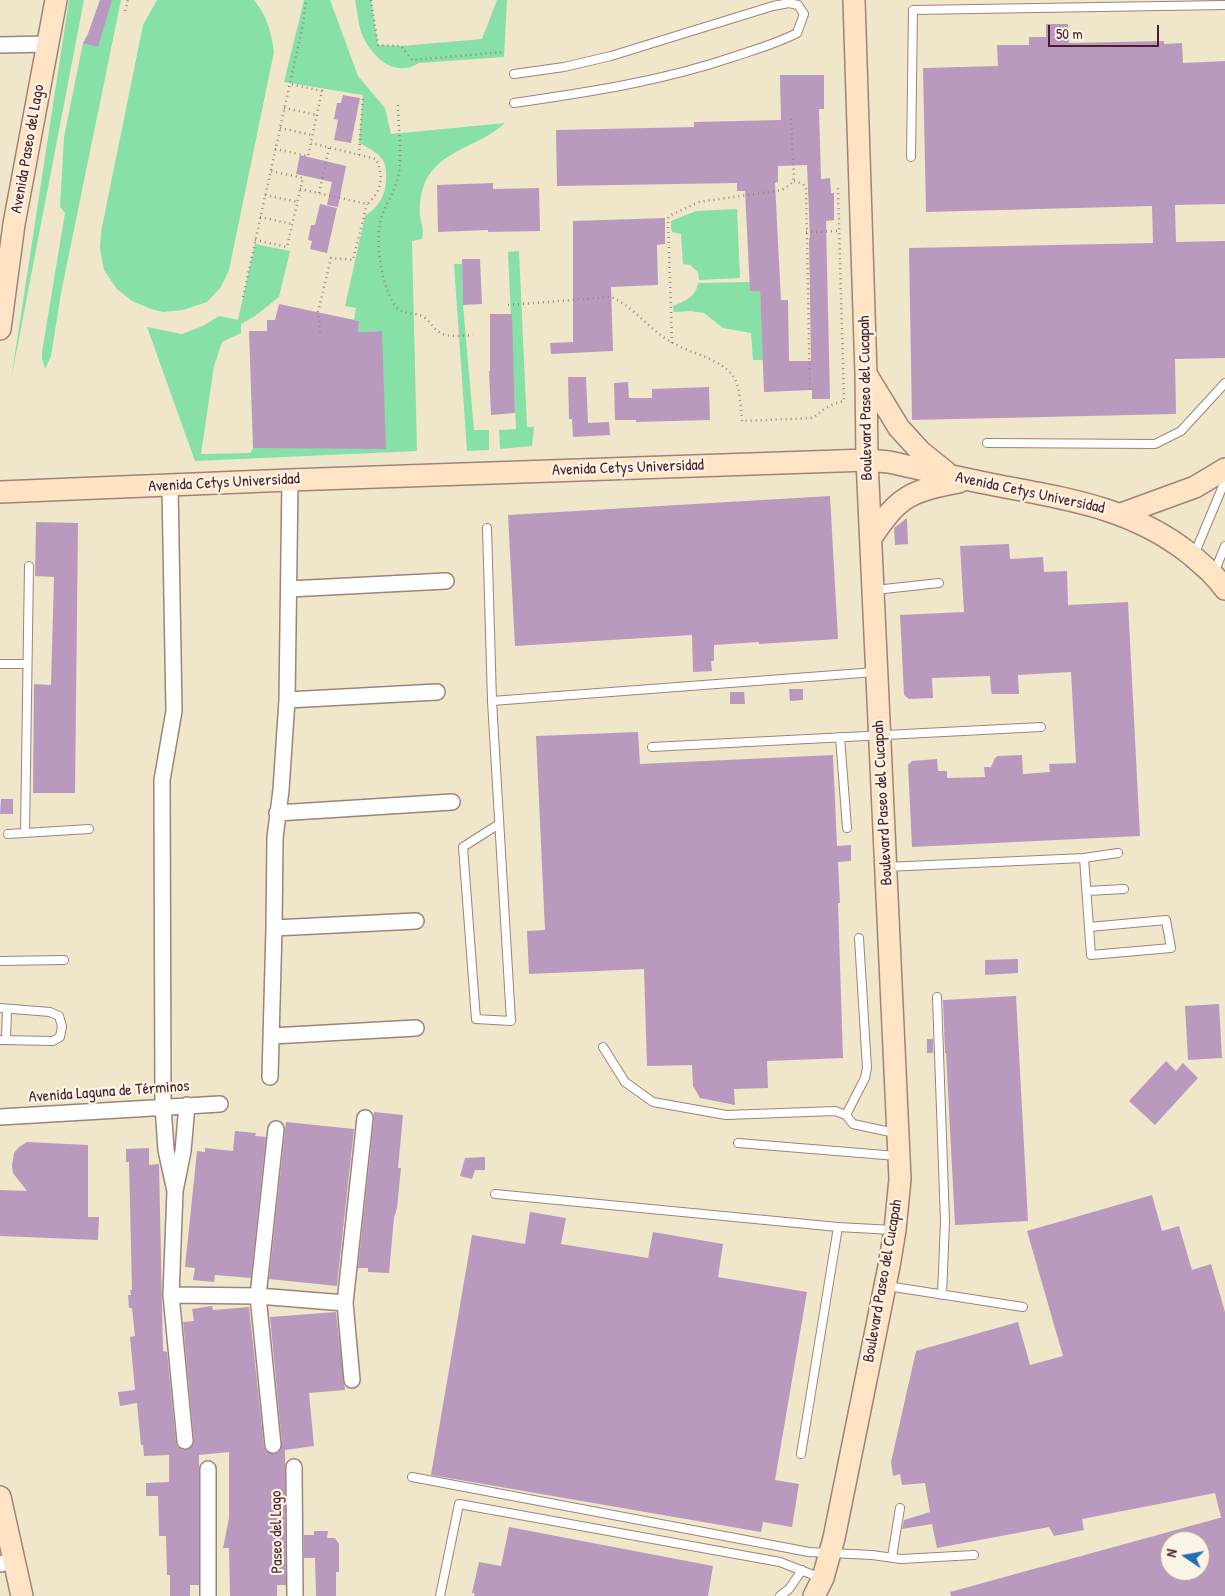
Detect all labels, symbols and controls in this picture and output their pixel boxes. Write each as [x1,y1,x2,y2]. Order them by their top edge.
scale bar [1050,15,1161,47]
text: 50 m [1056,23,1083,44]
street label: Avenida Paseo del Lago [7,83,49,215]
street label: Boulevard Paseo del Cucapah [855,315,877,481]
street label: Avenida Cetys Universidad [552,456,704,480]
street label: Avenida Cetys Universidad [954,468,1106,518]
street label: Avenida Cetys Universidad [148,469,300,497]
street label: Boulevard Paseo del Cucapah [869,720,897,886]
street label: Avenida Laguna de Términos [28,1077,190,1107]
street label: Boulevard Paseo del Cucapah [859,1198,907,1364]
street label: Paseo del Lago [267,1490,287,1574]
north arrow [1160,1531,1210,1581]
text: N [1161,1547,1181,1559]

